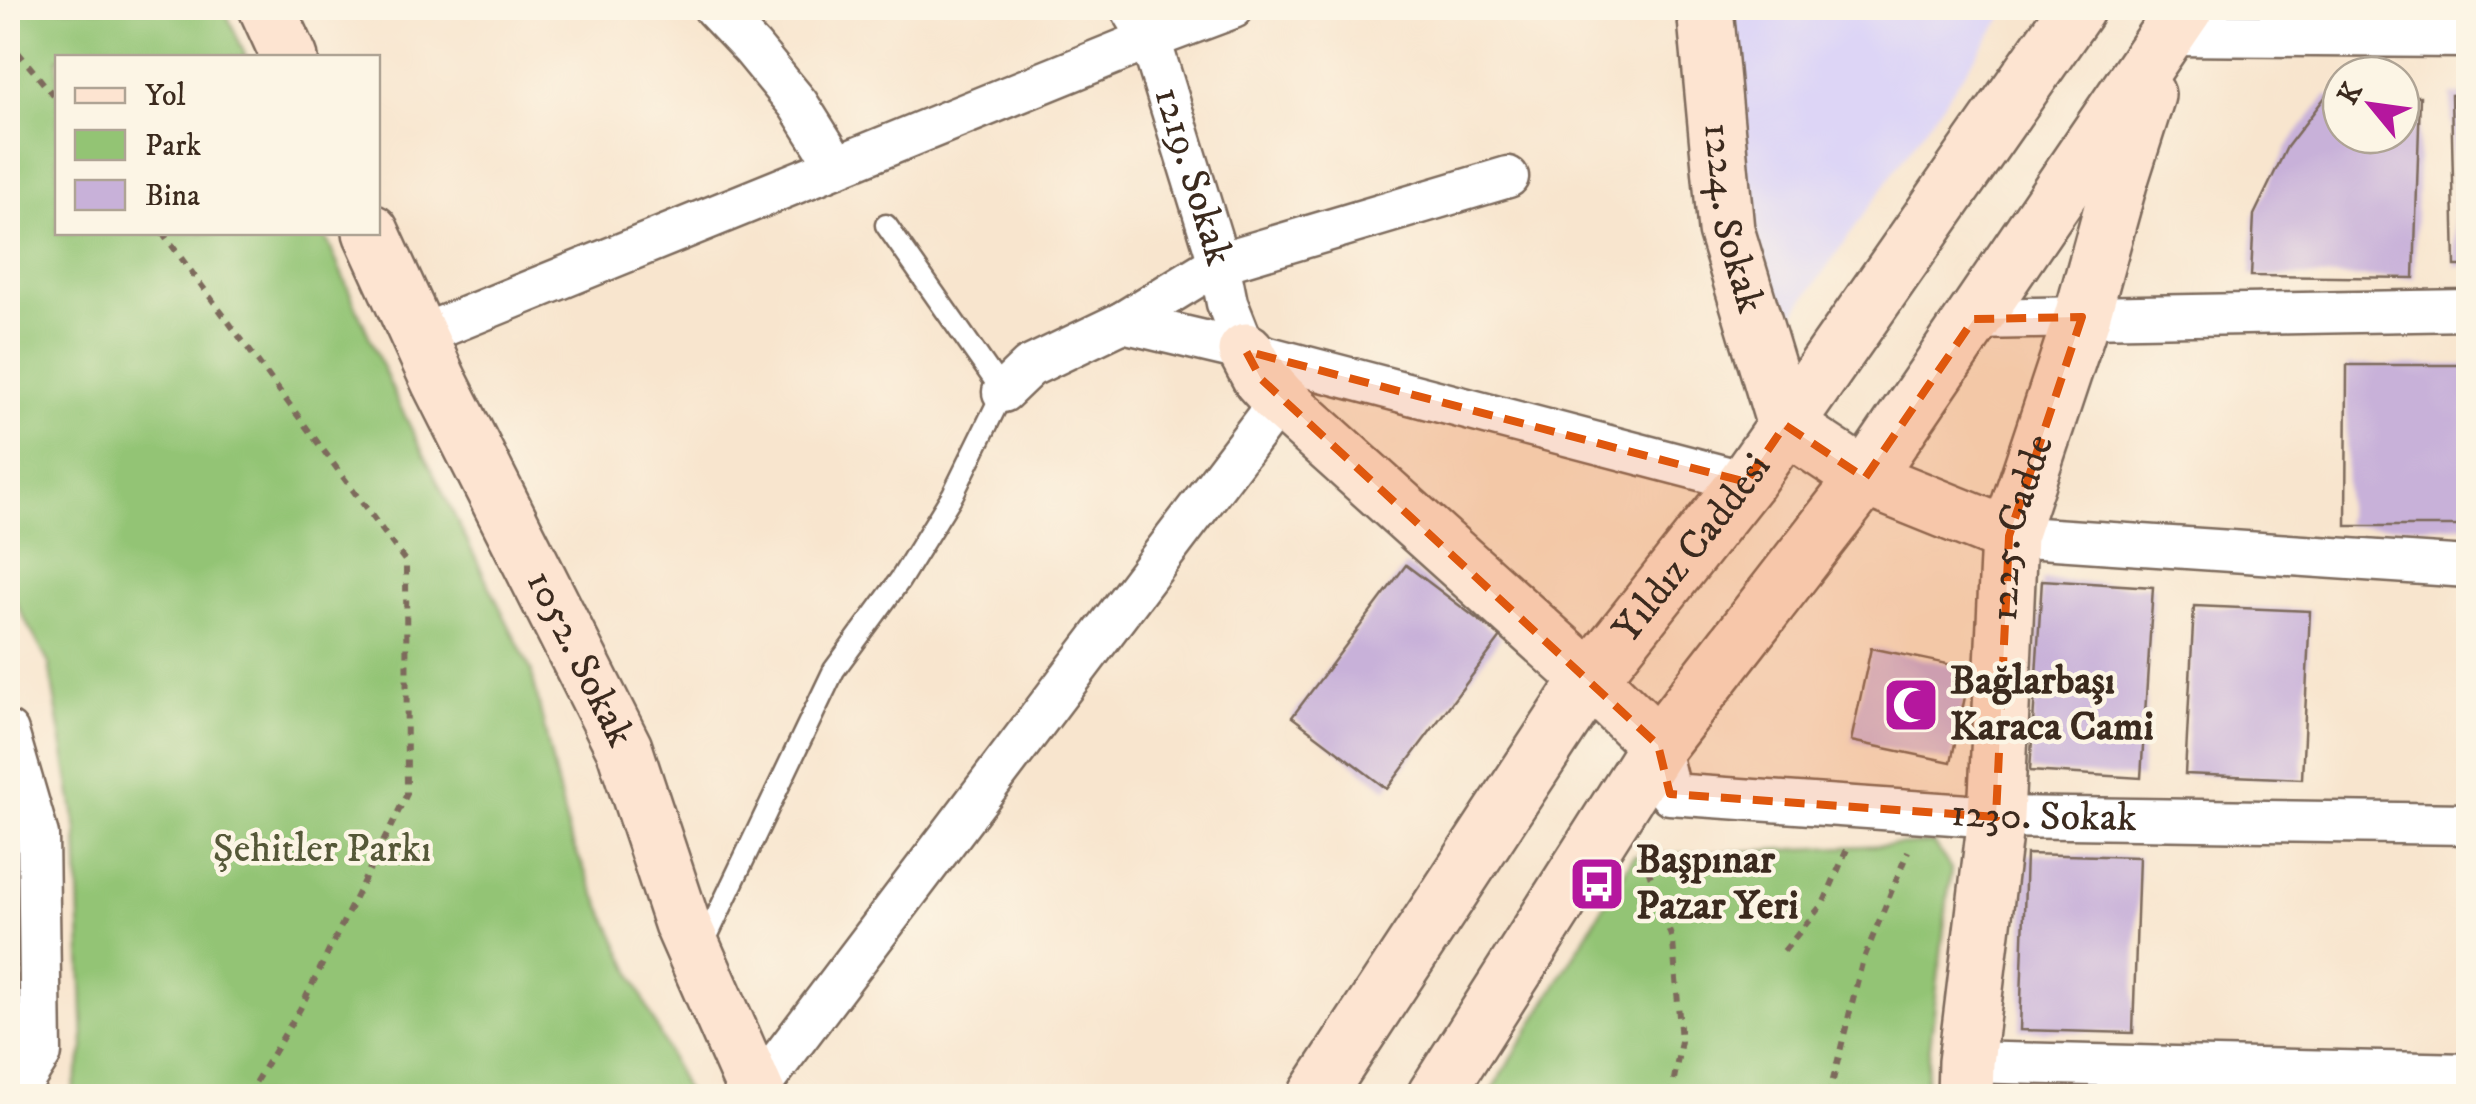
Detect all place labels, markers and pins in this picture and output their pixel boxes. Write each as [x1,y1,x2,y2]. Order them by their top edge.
place label: Bağlarbaşı Karaca Cami [1950,657,2154,753]
mosque icon: Bağlarbaşı Karaca Cami [1881,675,1941,735]
place label: Başpınar Pazar Yeri [1636,836,1798,932]
bus stop icon: Başpınar Pazar Yeri [1567,854,1627,914]

